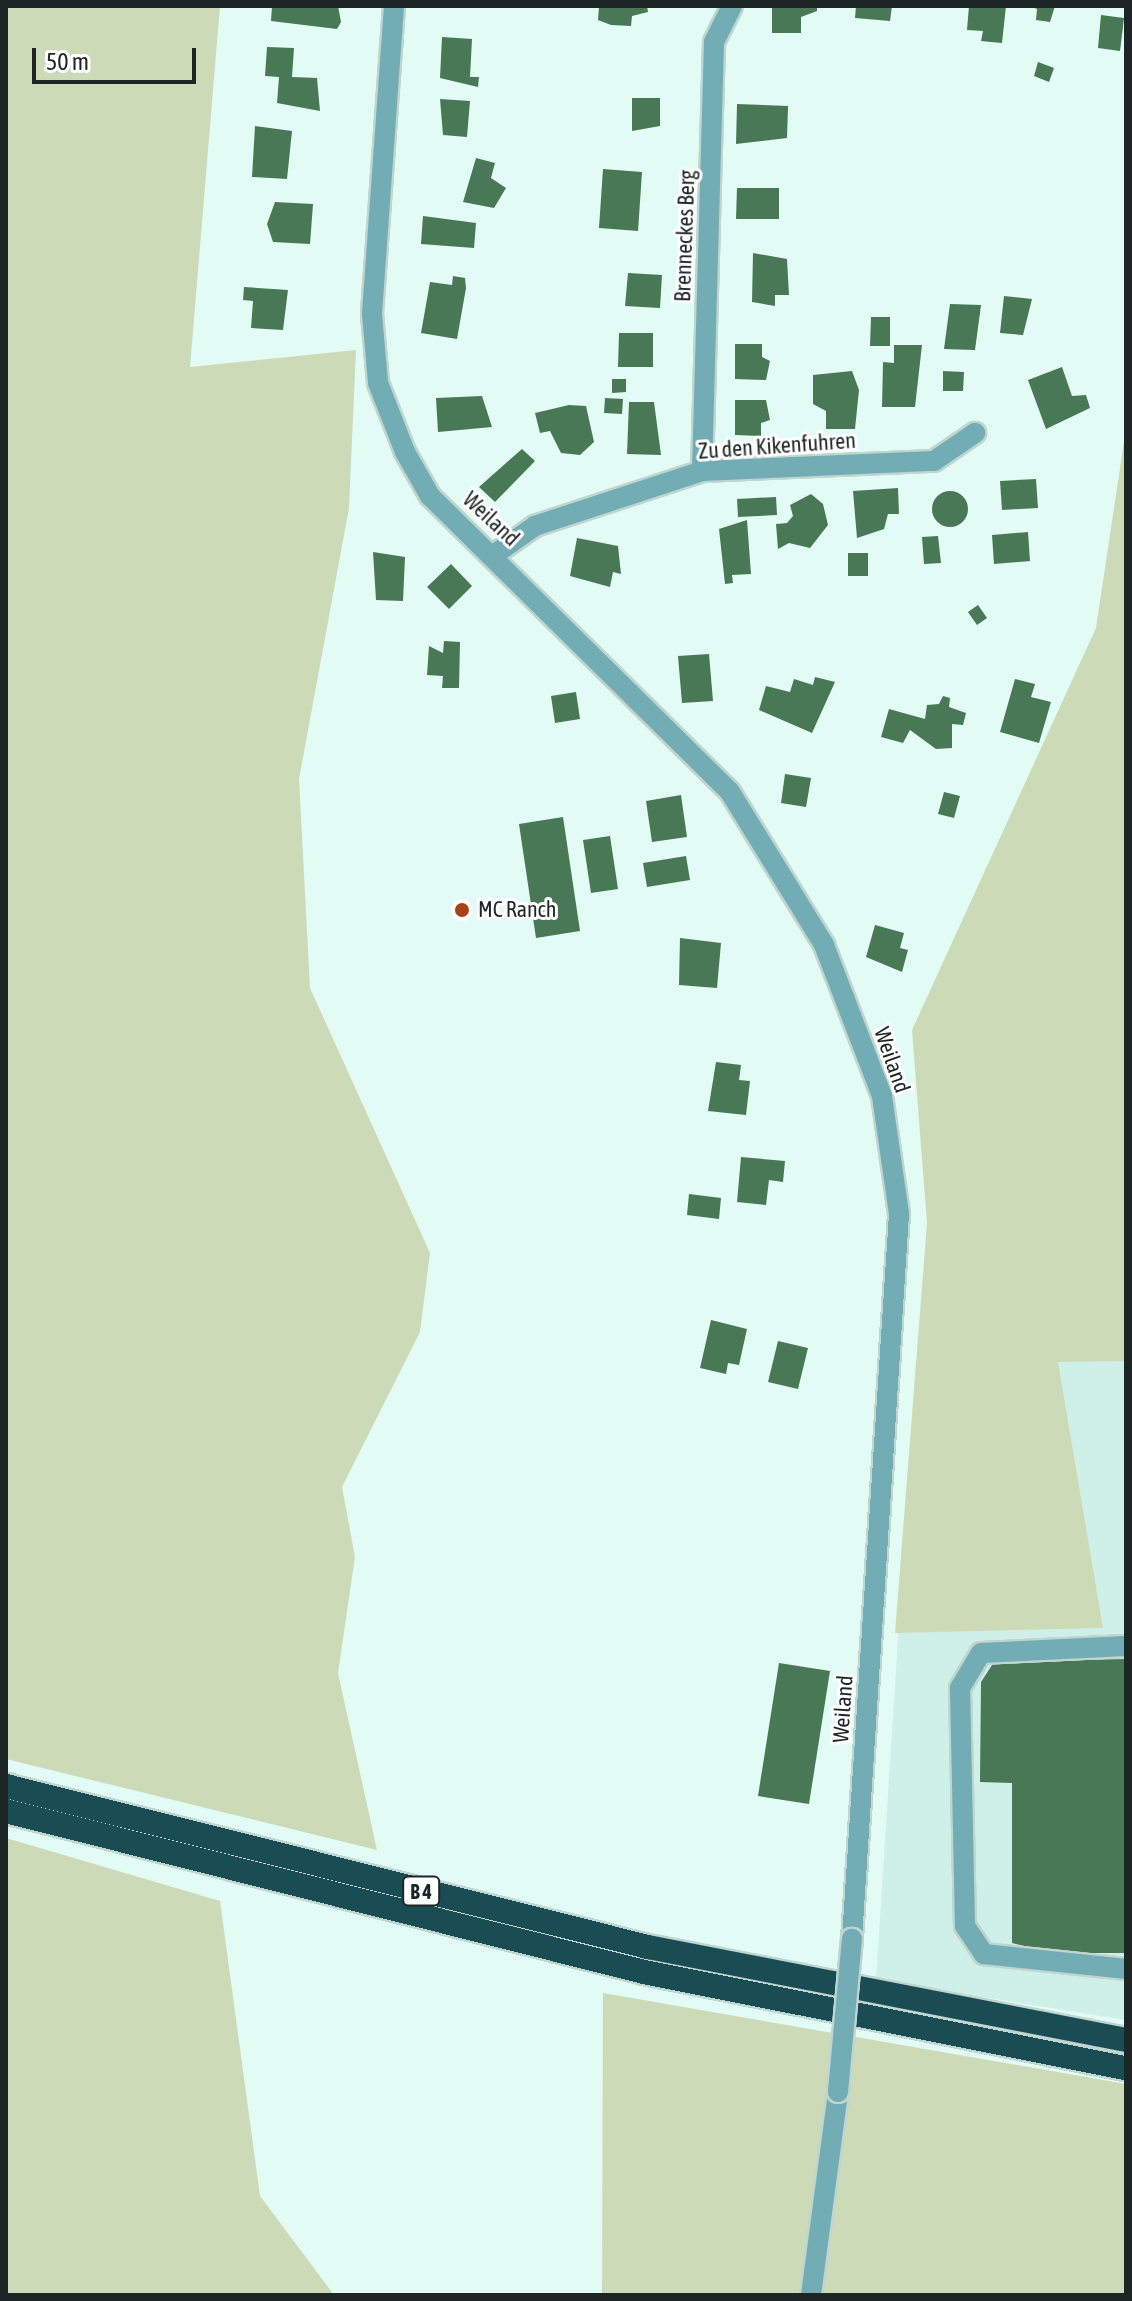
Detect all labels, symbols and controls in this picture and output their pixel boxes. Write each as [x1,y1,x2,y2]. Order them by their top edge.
scale bar [36,32,200,82]
text: 50 m [46,48,89,75]
street label: Brenneckes Berg [670,170,700,302]
street label: Zu den Kikenfuhren [697,427,857,465]
street label: Weiland [457,486,525,552]
place label: MC Ranch [478,897,556,923]
marker: MC Ranch [453,901,471,919]
street label: Weiland [869,1024,915,1096]
street label: Weiland [827,1674,859,1744]
road number: B 4 [401,1875,441,1907]

